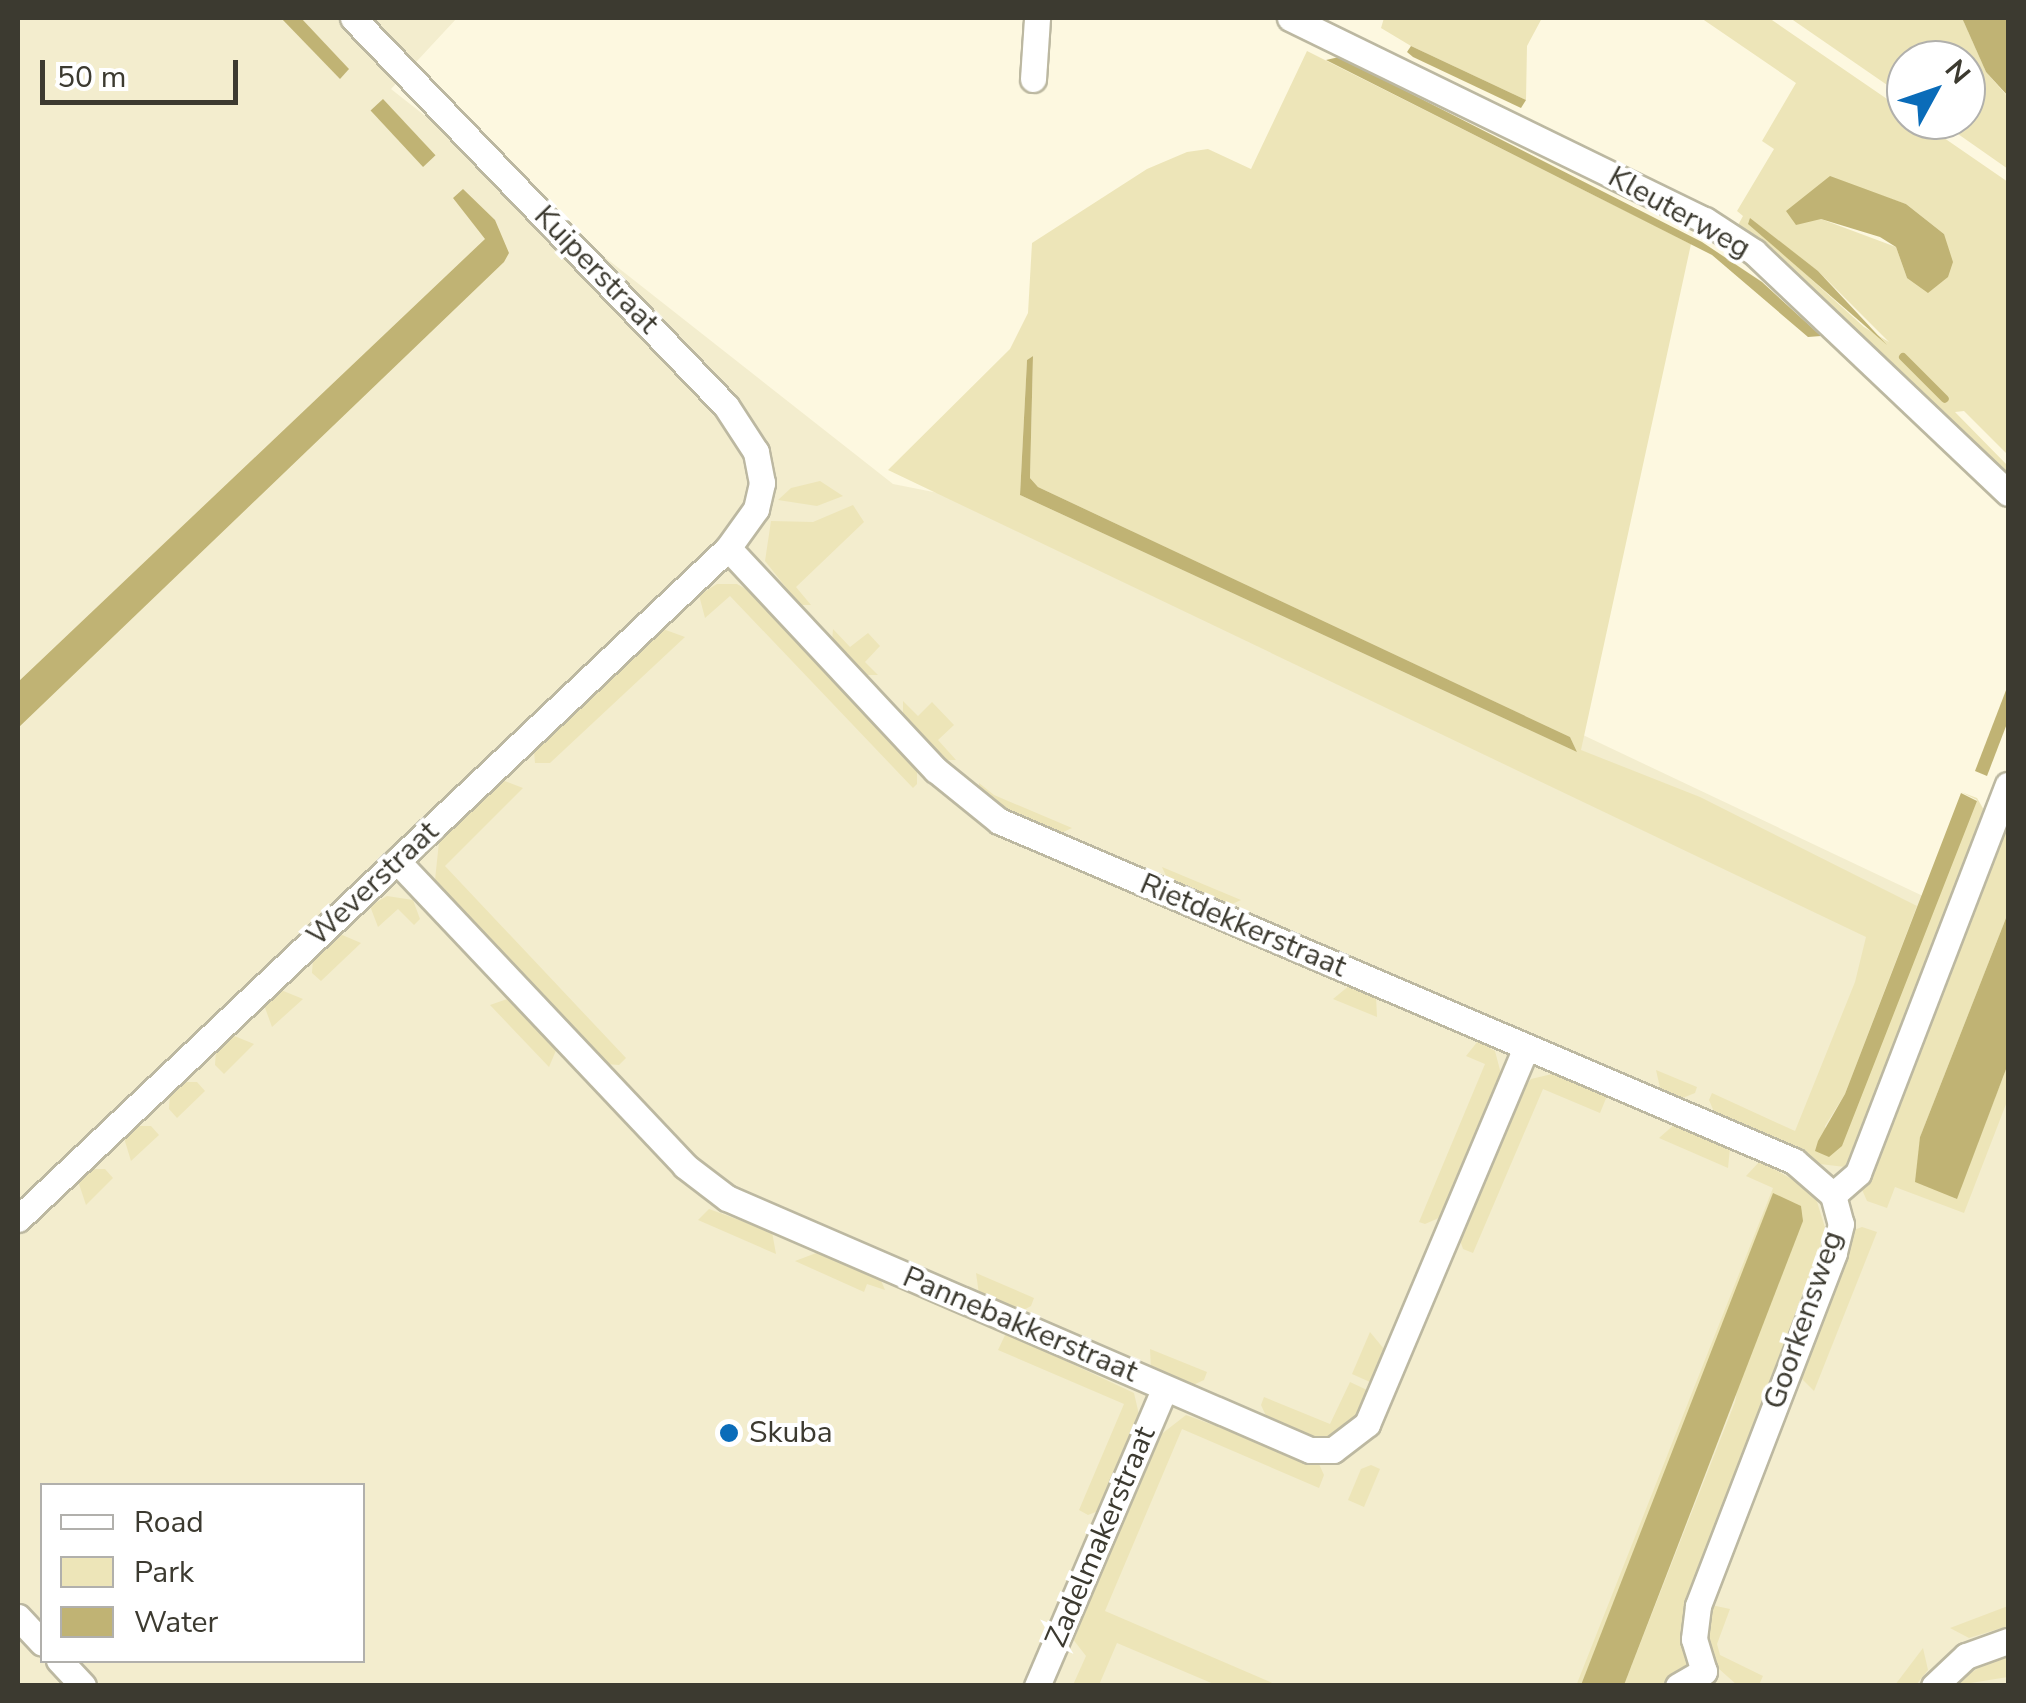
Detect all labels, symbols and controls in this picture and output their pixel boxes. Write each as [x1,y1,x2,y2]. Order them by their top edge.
scale bar [45,40,242,102]
north arrow [1886,40,1986,140]
text: N [1936,52,1979,92]
text: 50 m [57,57,126,98]
street label: Kleuterweg [1602,159,1756,267]
street label: Kuiperstraat [526,199,666,341]
street label: Weverstraat [300,814,446,954]
street label: Rietdekkerstraat [1134,866,1352,986]
street label: Goorkensweg [1757,1226,1851,1414]
street label: Pannebakkerstraat [897,1259,1143,1391]
place label: Skuba [749,1415,833,1451]
street label: Zadelmakerstraat [1038,1421,1164,1653]
marker: Skuba [718,1422,740,1444]
legend [40,1483,365,1663]
text: Road [134,1502,204,1543]
text: Park [134,1552,194,1593]
text: Water [134,1602,218,1643]

